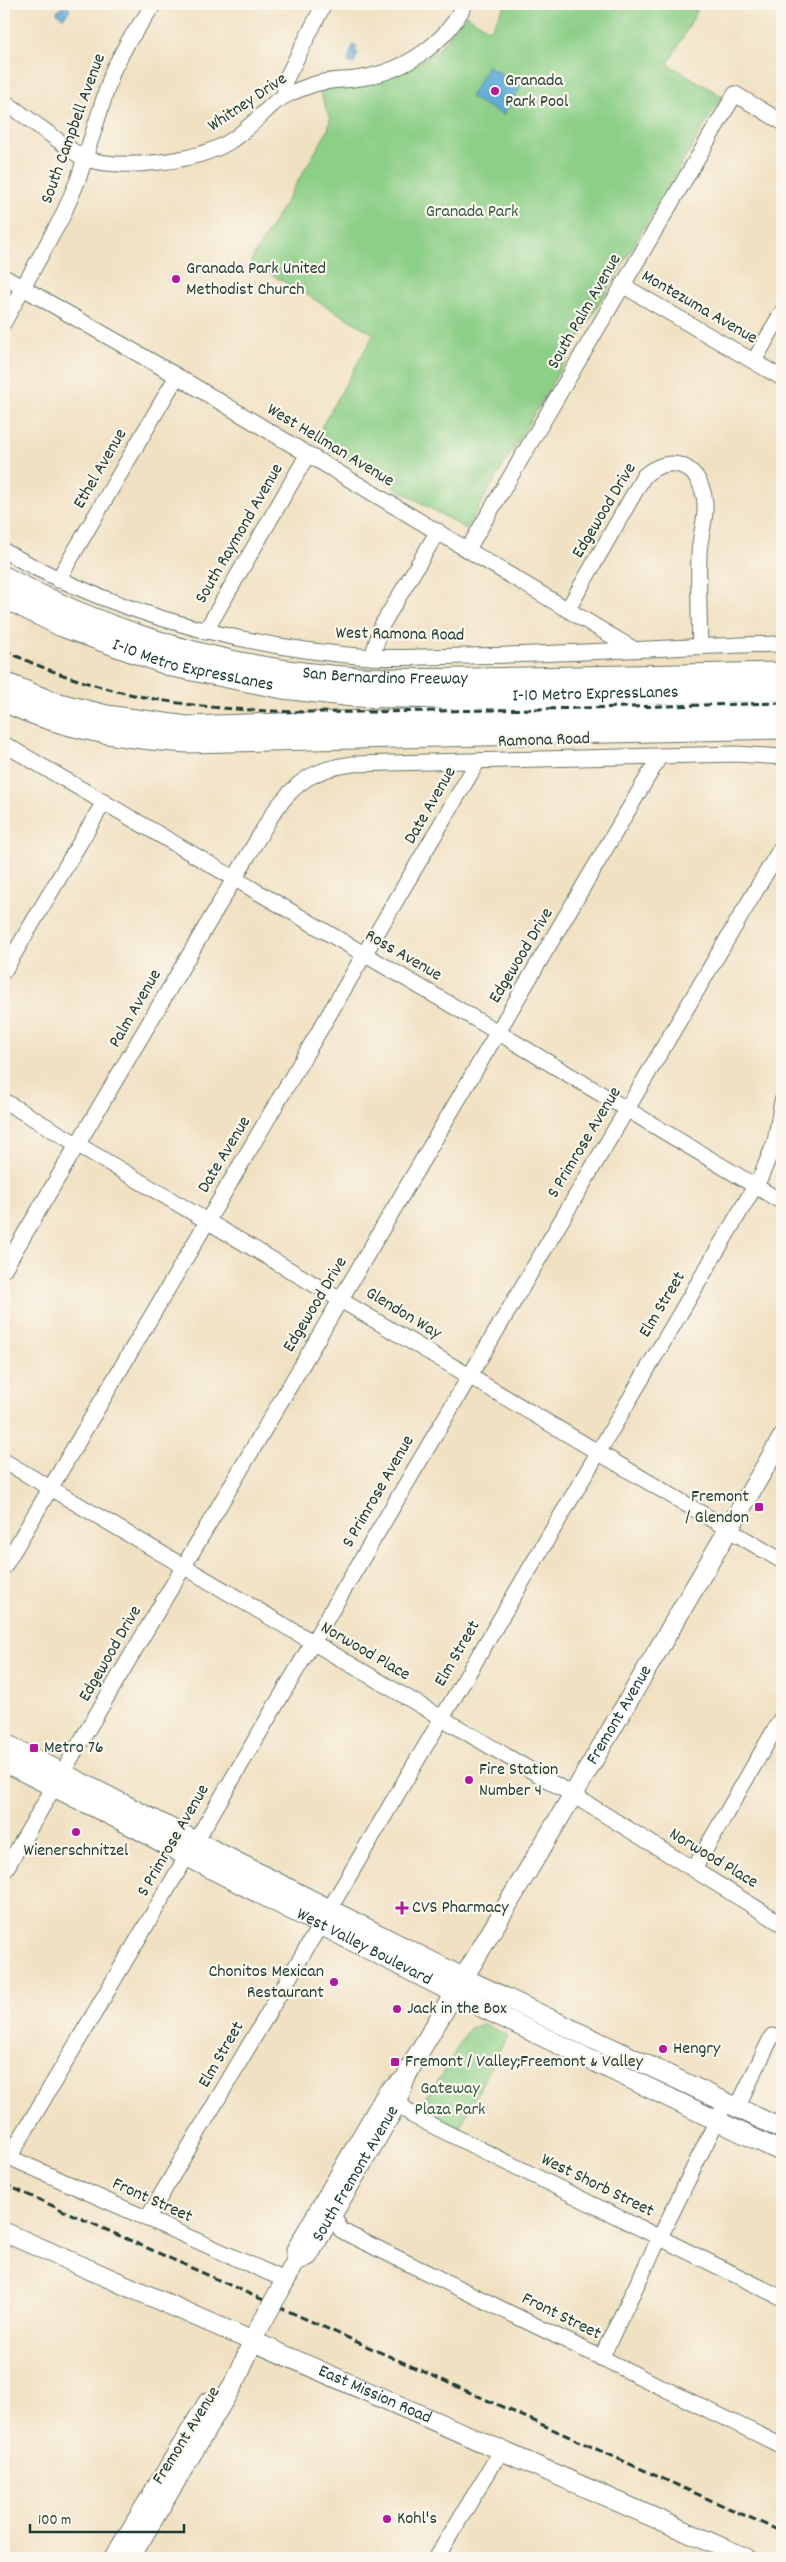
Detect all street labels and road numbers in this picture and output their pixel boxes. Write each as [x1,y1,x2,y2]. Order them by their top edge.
street label: South Campbell Avenue [35,50,113,208]
street label: Whitney Drive [203,67,293,139]
street label: South Palm Avenue [542,250,628,374]
street label: Montezuma Avenue [636,265,762,351]
street label: West Hellman Avenue [262,398,399,494]
street label: Ethel Avenue [68,424,134,514]
street label: South Raymond Avenue [190,459,290,609]
street label: Edgewood Drive [567,459,643,563]
street label: West Ramona Road [335,621,465,649]
street label: I-10 Metro ExpressLanes [109,633,276,698]
street label: San Bernardino Freeway [301,661,469,692]
street label: I-10 Metro ExpressLanes [512,680,679,709]
street label: Ramona Road [498,727,590,755]
street label: Date Avenue [399,763,463,849]
street label: Edgewood Drive [484,904,560,1008]
street label: Ross Avenue [360,924,446,988]
street label: Palm Avenue [104,965,169,1053]
street label: S Primrose Avenue [542,1082,628,1203]
street label: Date Avenue [192,1112,258,1198]
street label: Edgewood Drive [278,1253,354,1357]
street label: Elm Street [634,1267,693,1343]
street label: Glendon Way [360,1282,446,1347]
street label: S Primrose Avenue [337,1431,421,1553]
street label: Edgewood Drive [73,1601,149,1707]
street label: Norwood Place [316,1616,415,1688]
street label: Elm Street [429,1616,487,1692]
street label: Fremont Avenue [581,1661,659,1770]
street label: S Primrose Avenue [132,1780,216,1902]
street label: Norwood Place [664,1823,762,1895]
street label: West Valley Boulevard [292,1902,436,1992]
street label: Elm Street [193,2017,251,2093]
street label: South Fremont Avenue [306,2101,406,2247]
street label: West Shorb Street [536,2148,658,2224]
street label: Front Street [108,2172,196,2230]
street label: Front Street [517,2287,605,2347]
street label: East Mission Road [314,2359,435,2431]
street label: Fremont Avenue [147,2382,227,2490]

